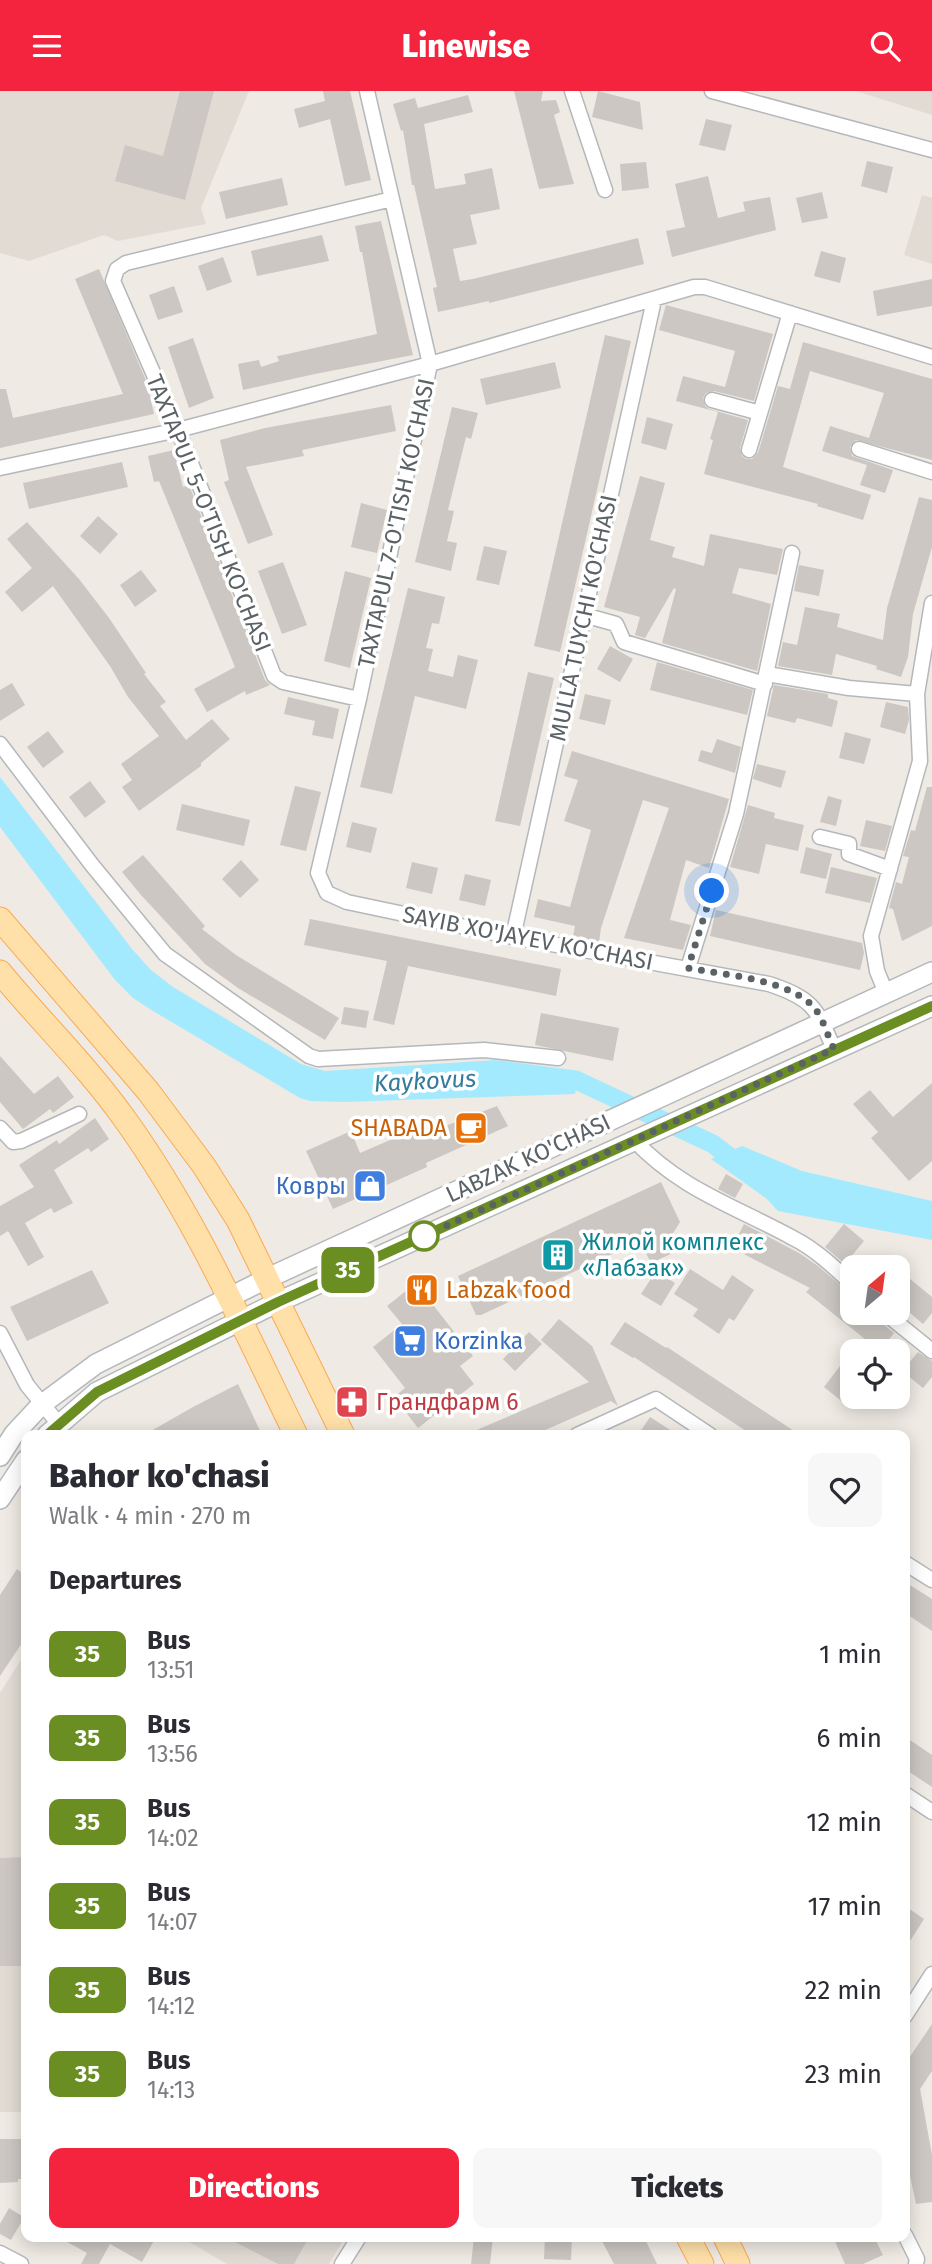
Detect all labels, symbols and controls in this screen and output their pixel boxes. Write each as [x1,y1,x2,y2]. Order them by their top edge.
icon: menu [28,27,66,65]
text: Linewise [402,27,530,65]
icon: search [866,27,904,65]
street label: TAXTAPUL 5-O'TISH KO'CHASI [140,370,278,656]
street label: TAXTAPUL 7-O'TISH KO'CHASI [352,376,440,670]
street label: MULLA TUYCHI KO'CHASI [543,492,623,744]
your location [694,873,729,908]
street label: SAYIB XO'JAYEV KO'CHASI [400,900,656,976]
water label: Kaykovus [373,1064,477,1098]
street label: LABZAK KO'CHASI [441,1108,615,1208]
cafe icon: SHABADA [452,1109,490,1147]
place label: SHABADA [351,1114,448,1142]
shop icon: Ковры [351,1167,389,1205]
place label: Ковры [276,1172,346,1200]
unlabelled marker [409,1221,439,1251]
place label: Жилой комплекс «Лабзак» [582,1228,764,1282]
building icon: Жилой комплекс «Лабзак» [539,1236,577,1274]
line badge: 35 [316,1247,380,1293]
north arrow [840,1255,910,1325]
map controls [840,1255,910,1409]
text: 35 [335,1256,361,1284]
restaurant icon: Labzak food [403,1271,441,1309]
place label: Labzak food [446,1276,571,1304]
supermarket icon: Korzinka [391,1322,429,1360]
place label: Korzinka [434,1327,523,1355]
button: locate [840,1339,910,1409]
pharmacy icon: Грандфарм 6 [333,1383,371,1421]
place label: Грандфарм 6 [376,1388,519,1416]
button: heart [808,1453,882,1527]
text: Bahor ko'chasi [49,1456,270,1496]
text: Walk · 4 min · 270 m [49,1502,251,1530]
text: Departures [49,1565,182,1596]
text: Bus [147,1625,190,1656]
text: 1 min [819,1639,882,1670]
text: 35 [75,1640,100,1668]
text: 13:51 [147,1656,194,1684]
text: Bus [147,1709,190,1740]
text: 6 min [816,1723,882,1754]
text: 35 [75,1724,100,1752]
text: 13:56 [147,1740,198,1768]
text: Bus [147,1793,190,1824]
text: 12 min [806,1807,882,1838]
text: 35 [75,1808,100,1836]
text: 14:02 [147,1824,199,1852]
text: Bus [147,1877,190,1908]
text: 17 min [807,1891,882,1922]
text: 35 [75,1892,100,1920]
text: 14:07 [147,1908,197,1936]
text: Bus [147,1961,190,1992]
text: 22 min [805,1975,882,2006]
text: 35 [75,1976,100,2004]
text: 14:12 [147,1992,195,2020]
text: Bus [147,2045,190,2076]
text: 23 min [805,2059,882,2090]
text: 35 [75,2060,100,2088]
text: 14:13 [147,2076,195,2104]
button: Directions [49,2148,459,2228]
button: Tickets [473,2148,882,2228]

